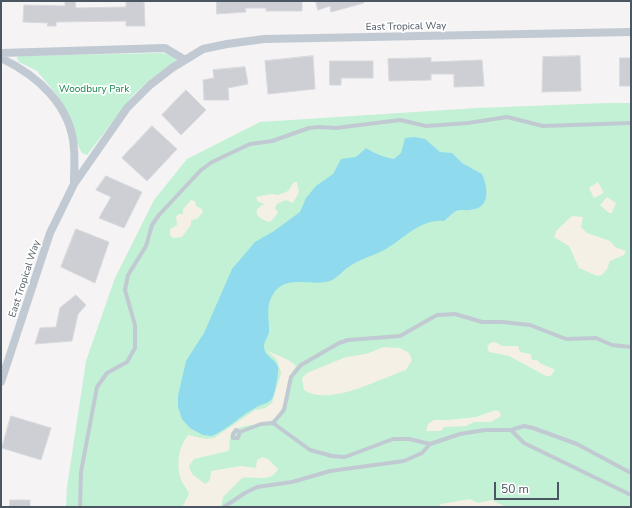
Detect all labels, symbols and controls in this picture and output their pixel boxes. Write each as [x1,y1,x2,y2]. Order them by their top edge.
street label: East Tropical Way [366,20,446,34]
park label: Woodbury Park [59,84,129,96]
street label: East Tropical Way [7,239,43,319]
scale bar [496,474,561,500]
text: 50 m [501,481,529,497]

